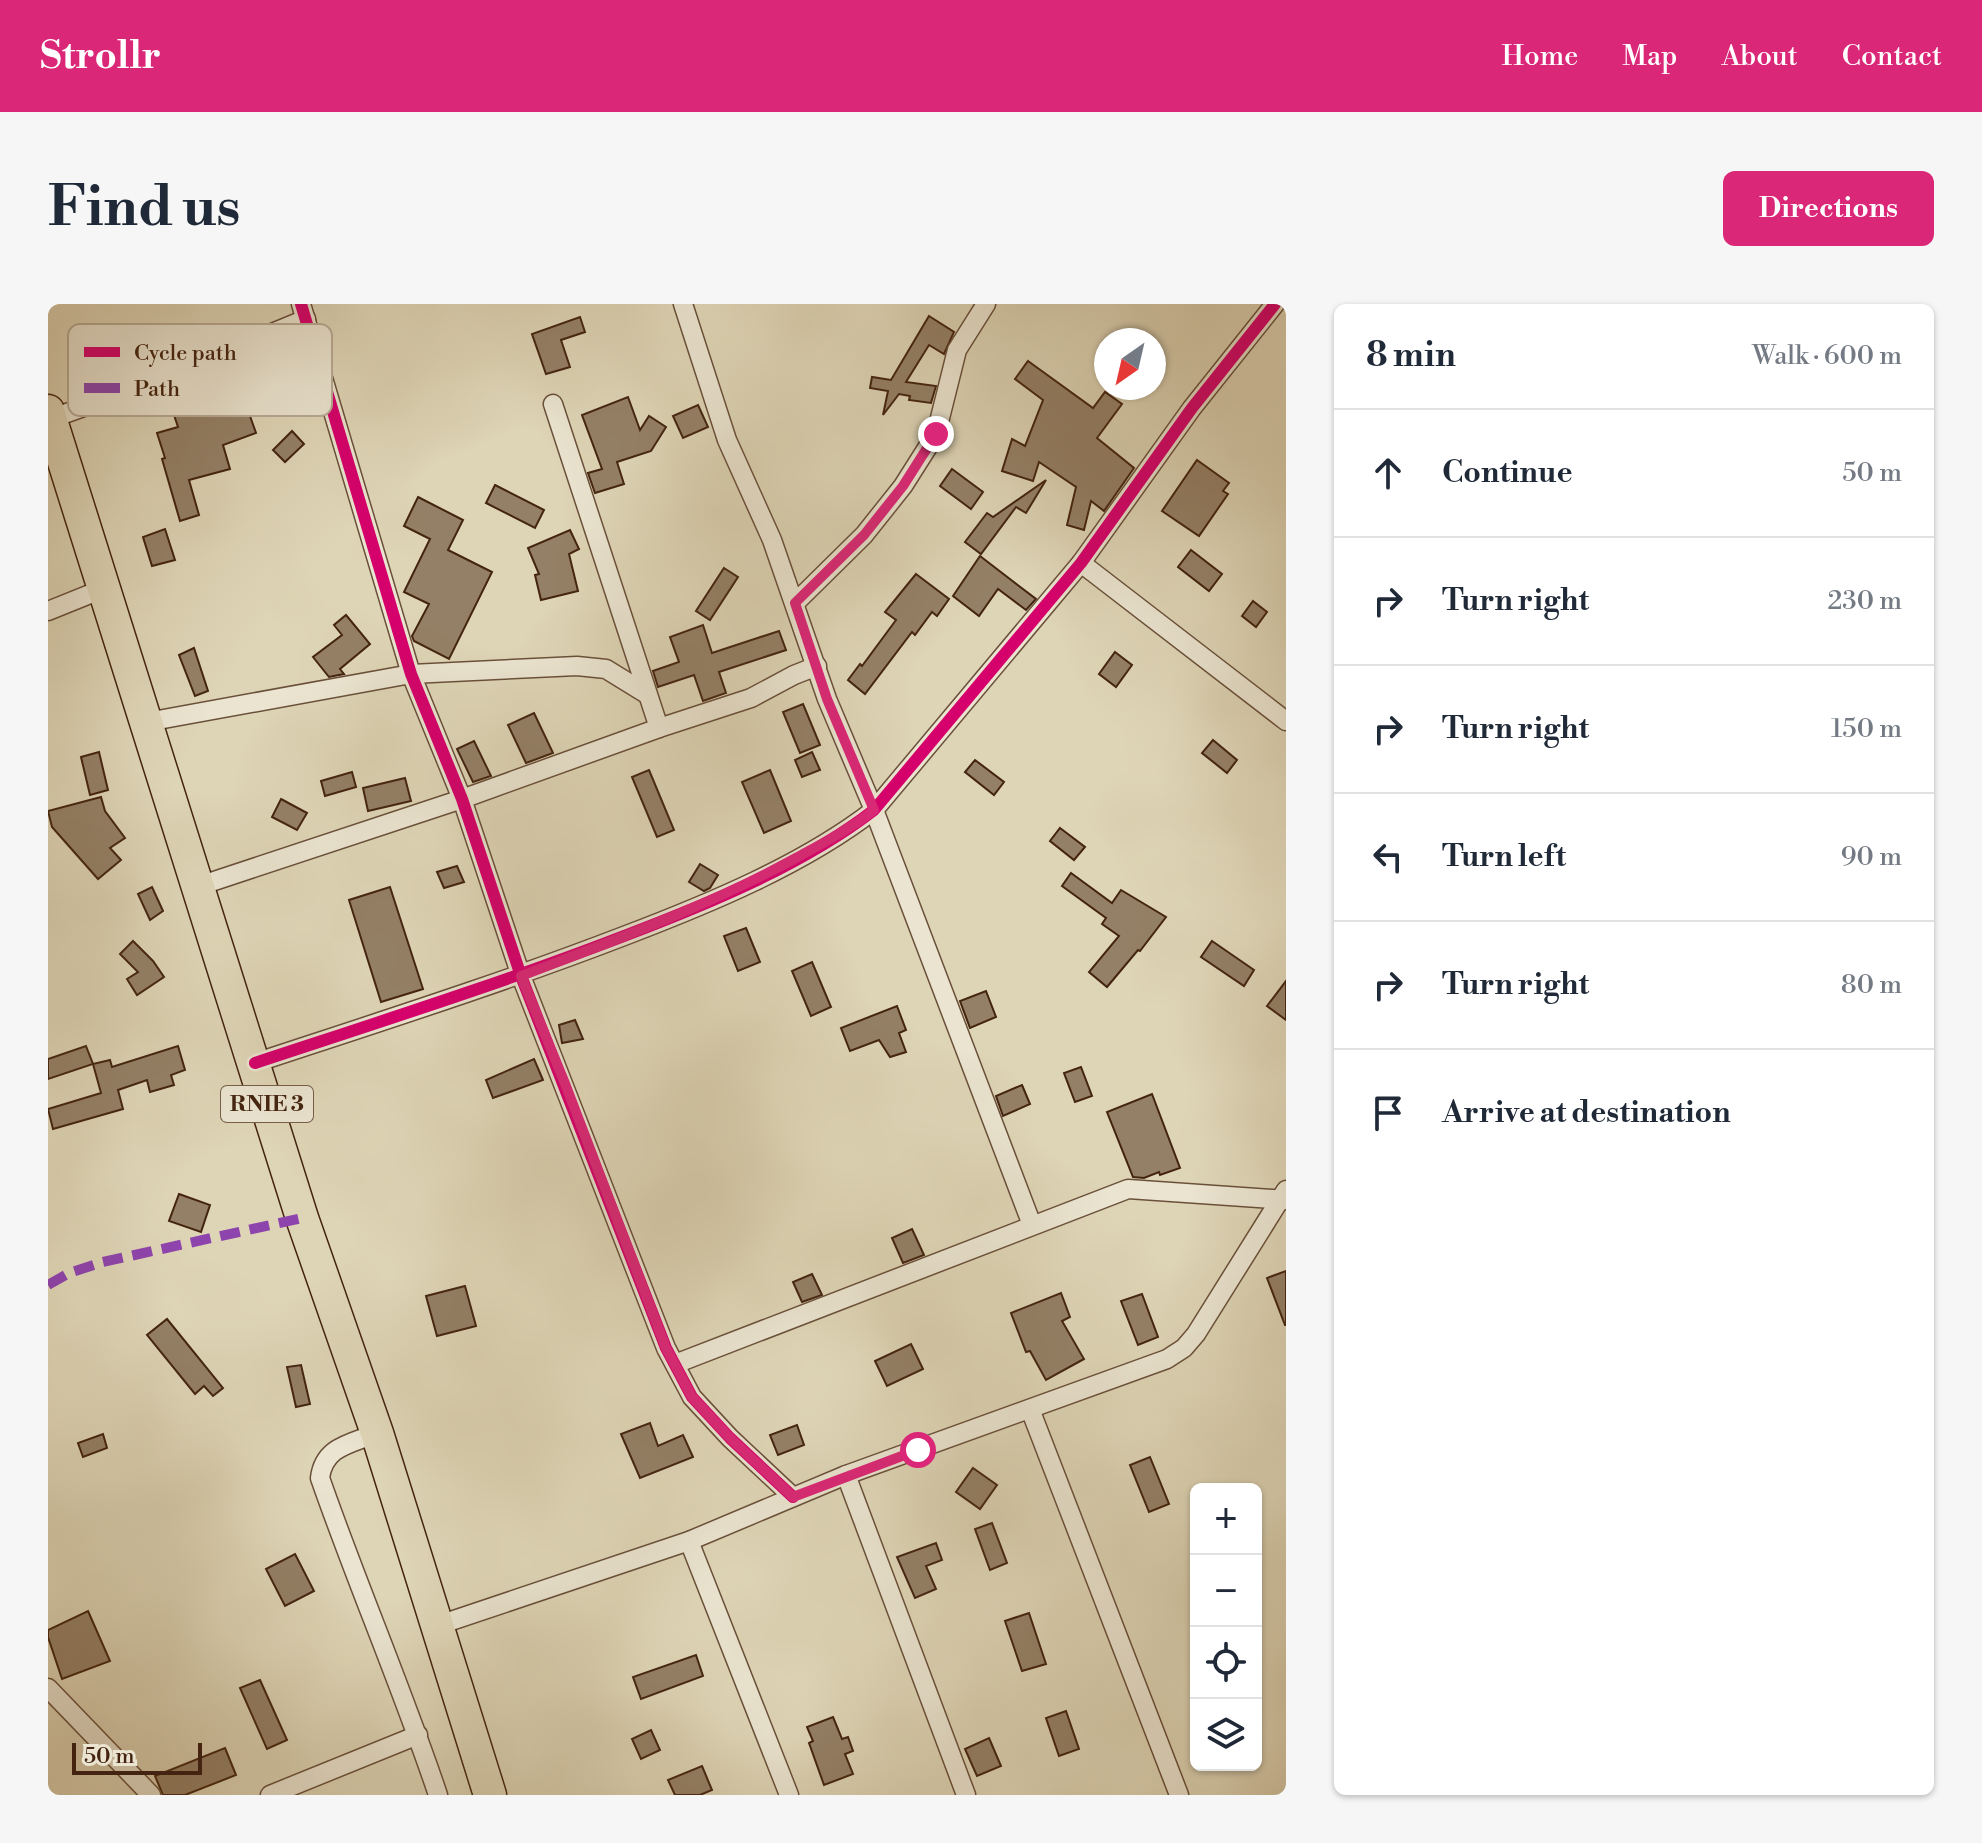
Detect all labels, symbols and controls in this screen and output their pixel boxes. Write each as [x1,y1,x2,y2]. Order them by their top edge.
text: Strollr [40,33,161,80]
text: Home [1502,39,1578,74]
text: Map [1622,39,1677,74]
text: About [1721,39,1798,74]
text: Contact [1842,39,1942,74]
button: Directions [1723,171,1934,246]
text: Find us [48,173,241,243]
legend [68,324,332,416]
north arrow [1094,328,1166,400]
text: 8 min [1366,335,1456,377]
text: Cycle path [134,340,237,367]
text: Walk · 600 m [1752,340,1902,372]
text: Path [134,376,180,403]
route end [918,416,954,452]
icon: ahead [1366,451,1410,495]
text: Continue [1442,454,1573,492]
text: 50 m [1842,457,1902,489]
icon: right [1366,579,1410,623]
text: Turn right [1442,582,1589,620]
text: 230 m [1827,585,1902,617]
icon: right [1366,707,1410,751]
text: Turn right [1442,710,1589,748]
text: 150 m [1831,713,1902,745]
icon: left [1366,835,1410,879]
text: Turn left [1442,838,1566,876]
text: 90 m [1841,841,1902,873]
icon: right [1366,963,1410,1007]
text: Turn right [1442,966,1589,1004]
text: 80 m [1841,969,1902,1001]
road number: RNIE 3 [221,1086,313,1122]
icon: arrive [1366,1091,1410,1135]
text: Arrive at destination [1442,1094,1731,1132]
route start [900,1432,936,1468]
map controls [1190,1483,1262,1771]
button: + [1190,1483,1262,1555]
button: − [1190,1555,1262,1627]
button: locate [1190,1627,1262,1699]
button: layers [1190,1699,1262,1771]
scale bar [72,1739,202,1775]
text: 50 m [84,1743,135,1770]

